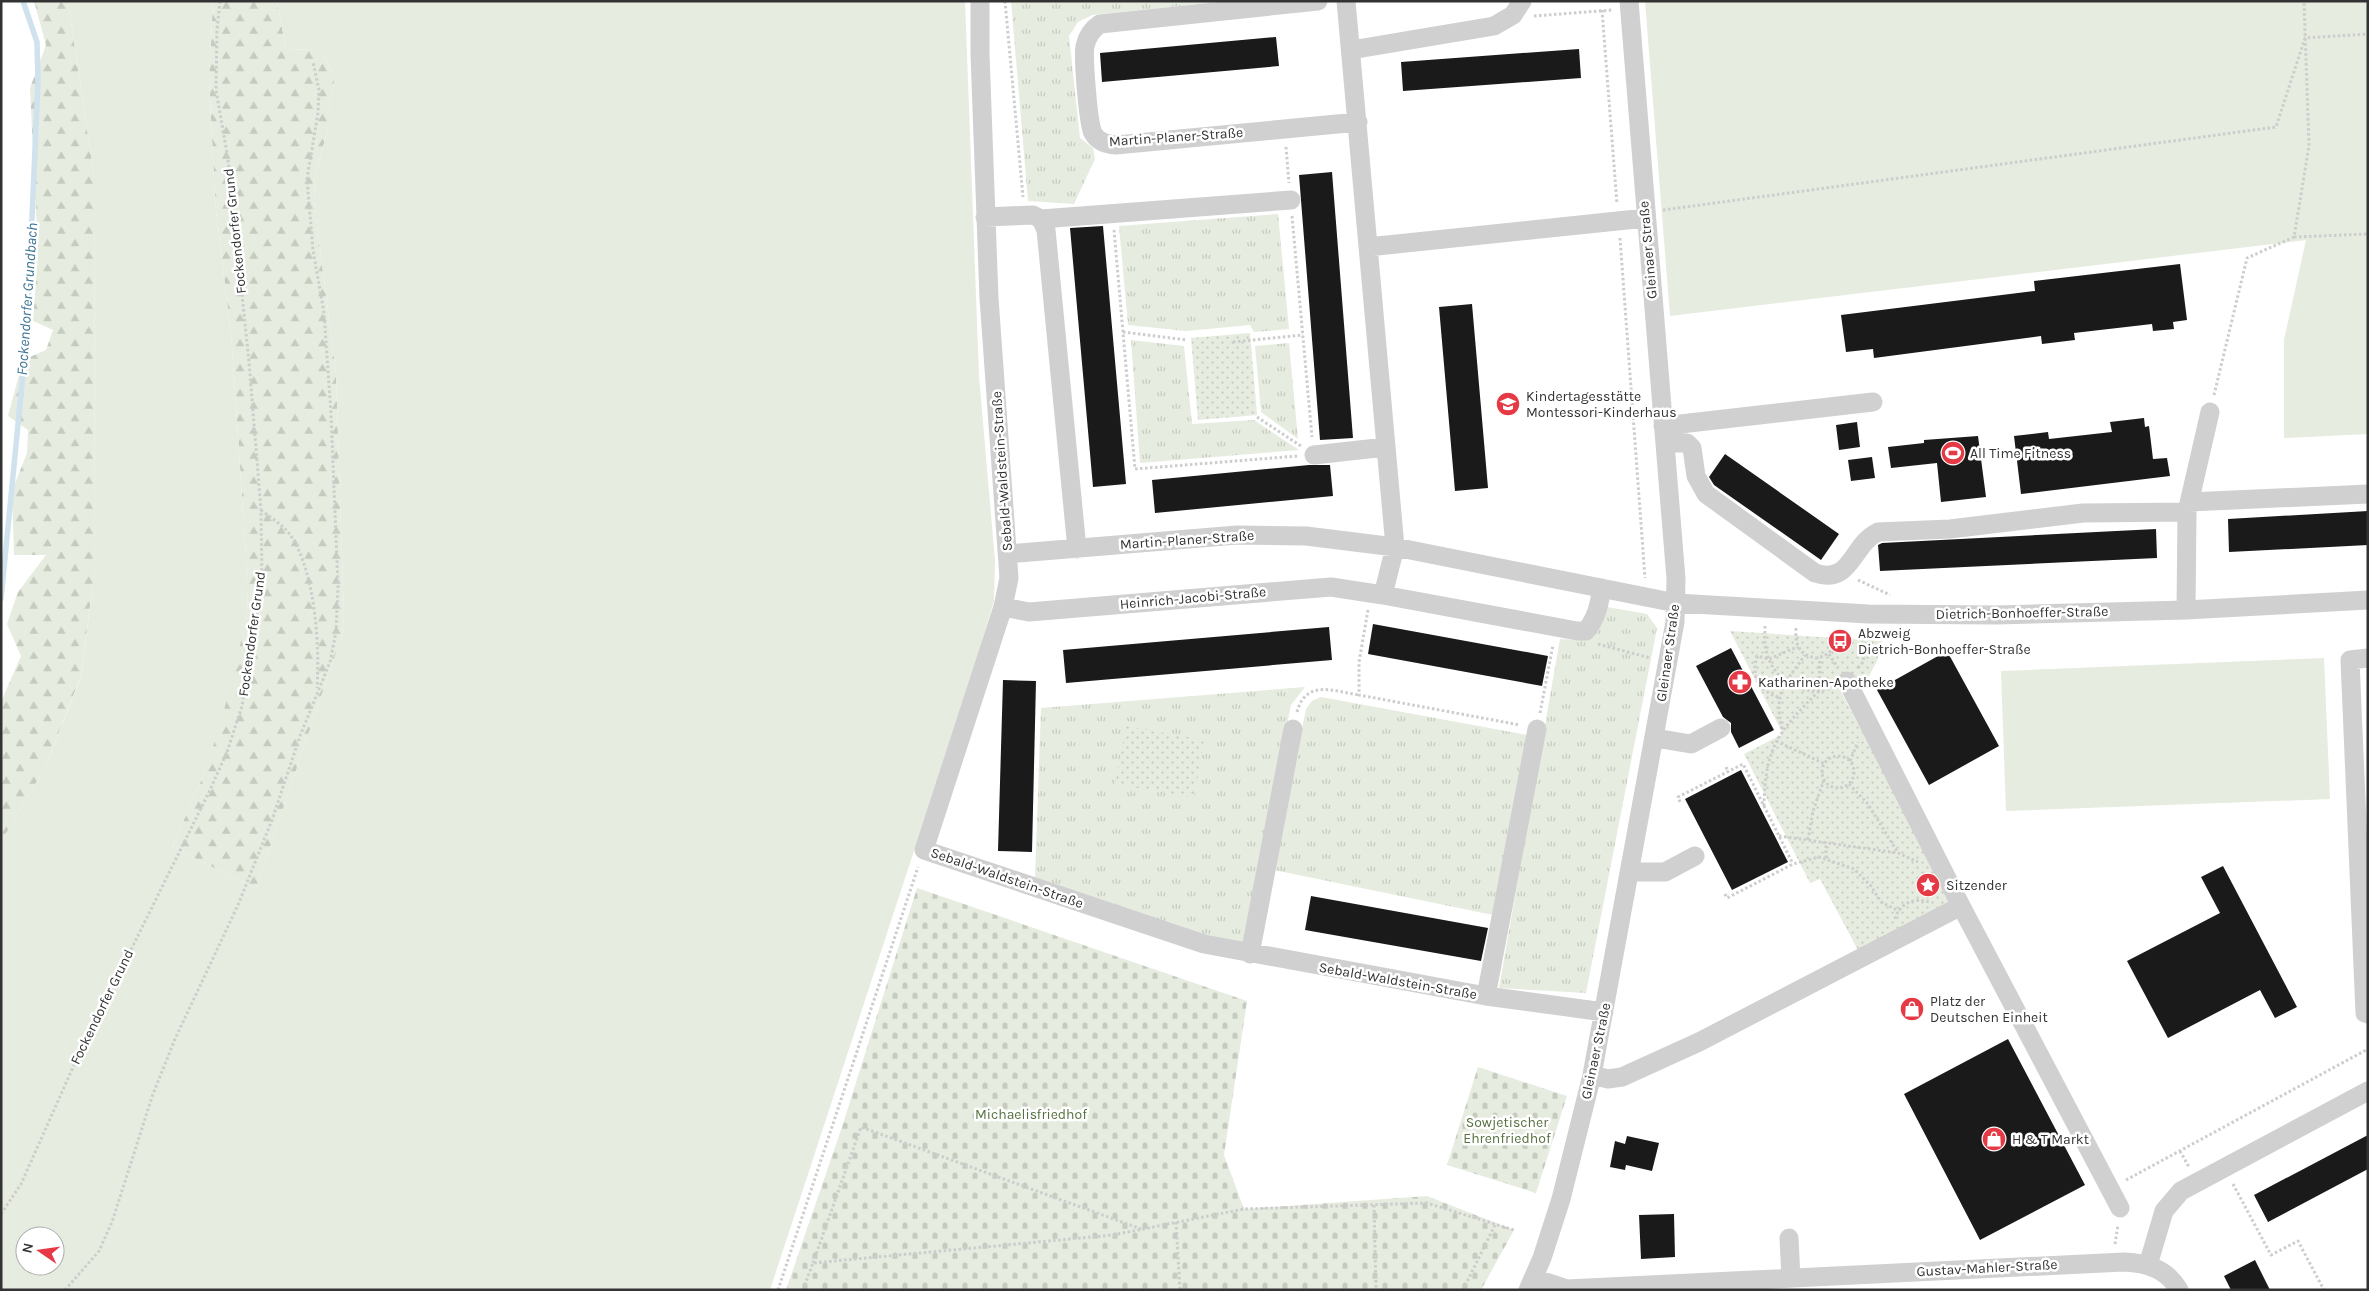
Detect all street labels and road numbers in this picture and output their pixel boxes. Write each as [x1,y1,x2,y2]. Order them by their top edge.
street label: Martin-Planer-Straße [1108,124,1244,150]
street label: Fockendorfer Grund [220,167,250,295]
street label: Gleinaer Straße [1635,200,1661,300]
street label: Sebald-Waldstein-Straße [988,390,1016,552]
street label: Martin-Planer-Straße [1119,527,1255,553]
street label: Fockendorfer Grund [235,570,269,698]
street label: Heinrich-Jacobi-Straße [1119,583,1267,613]
street label: Gleinaer Straße [1653,603,1683,703]
street label: Dietrich-Bonhoeffer-Straße [1936,603,2108,623]
street label: Sebald-Waldstein-Straße [928,844,1086,912]
street label: Fockendorfer Grund [67,947,137,1067]
street label: Sebald-Waldstein-Straße [1318,959,1478,1003]
street label: Gleinaer Straße [1577,1001,1615,1101]
street label: Gustav-Mahler-Straße [1916,1256,2058,1280]

